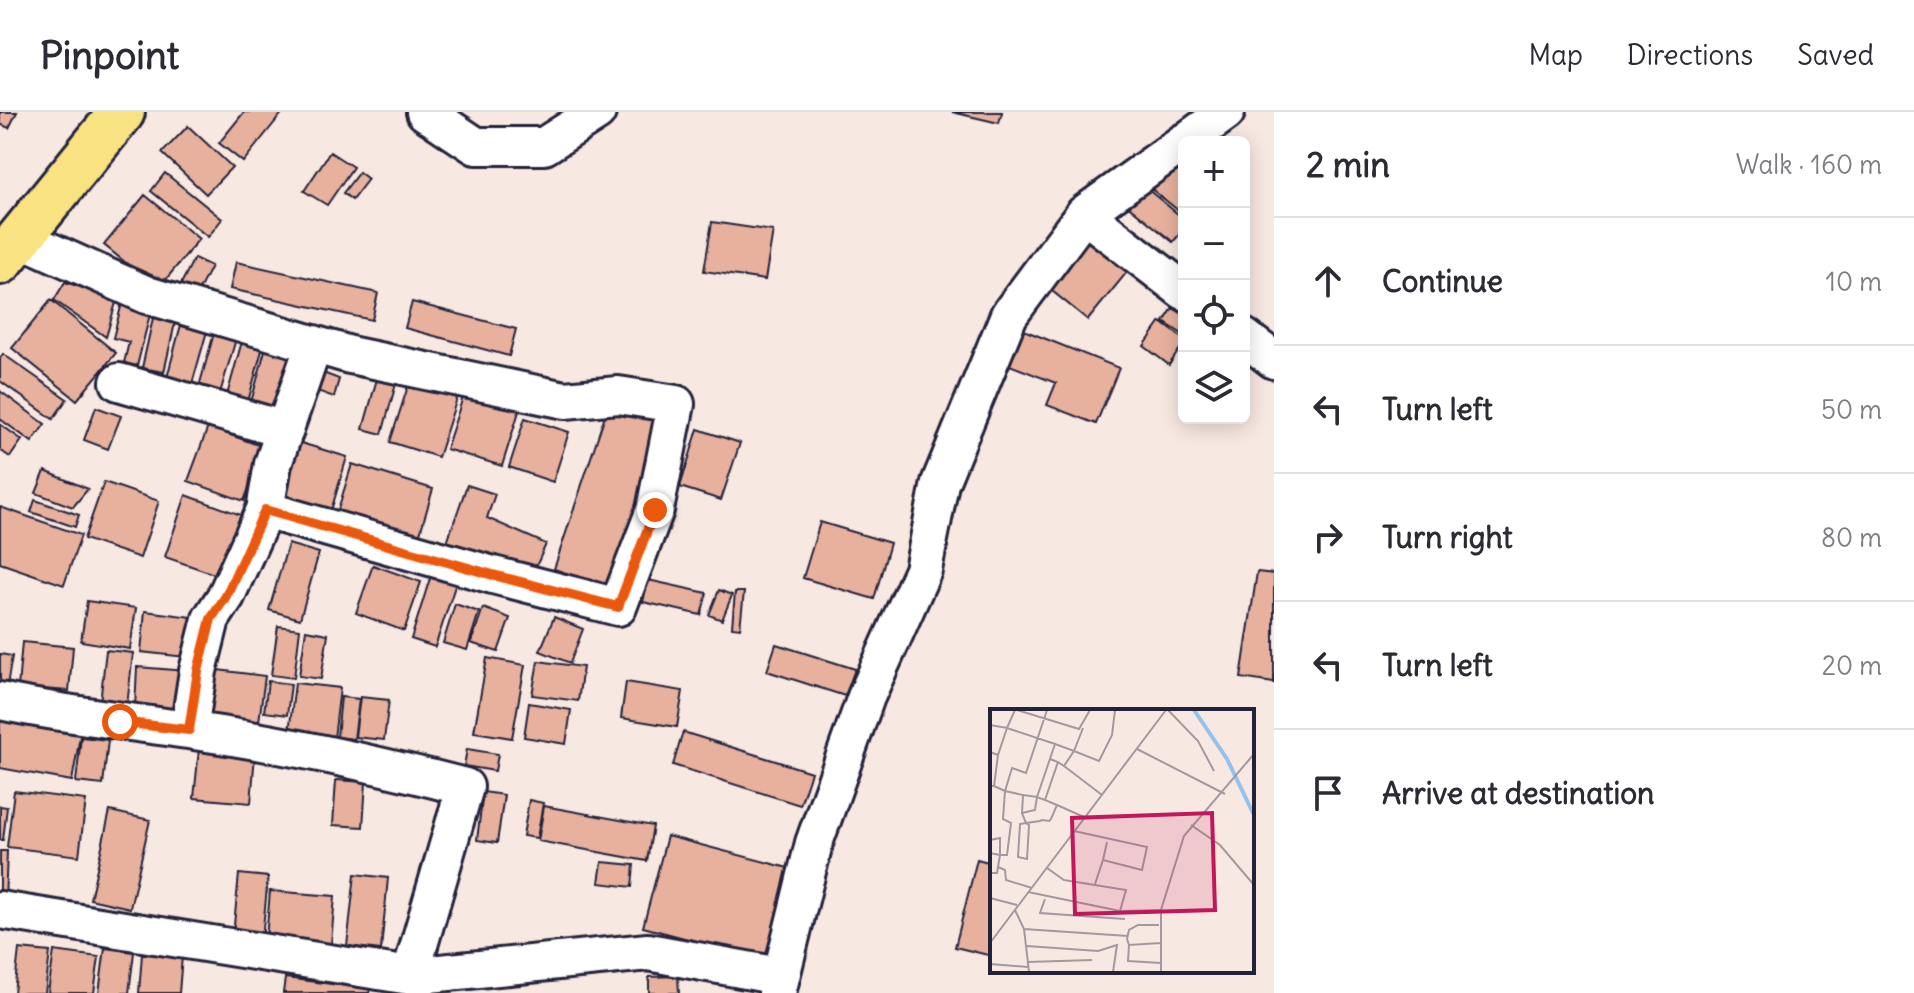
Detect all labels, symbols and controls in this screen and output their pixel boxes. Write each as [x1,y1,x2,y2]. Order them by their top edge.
text: Pinpoint [40,32,179,79]
text: Map [1528,37,1583,73]
text: Directions [1627,37,1753,73]
text: Saved [1797,37,1874,73]
map controls [1178,136,1250,424]
button: + [1178,136,1250,208]
text: 2 min [1306,143,1390,186]
text: Walk · 160 m [1736,148,1882,181]
button: − [1178,208,1250,280]
icon: ahead [1306,259,1350,303]
text: Continue [1382,262,1503,300]
text: 10 m [1826,265,1882,298]
button: locate [1178,280,1250,352]
button: layers [1178,352,1250,424]
icon: left [1306,387,1350,431]
text: Turn left [1382,390,1493,428]
text: 50 m [1821,393,1882,426]
route end [637,492,673,528]
icon: right [1306,515,1350,559]
text: Turn right [1382,518,1513,556]
text: 80 m [1821,521,1882,554]
icon: left [1306,643,1350,687]
text: Turn left [1382,646,1493,684]
text: 20 m [1822,649,1882,682]
route start [102,704,138,740]
inset map [990,709,1254,973]
icon: arrive [1306,771,1350,815]
text: Arrive at destination [1382,774,1654,812]

